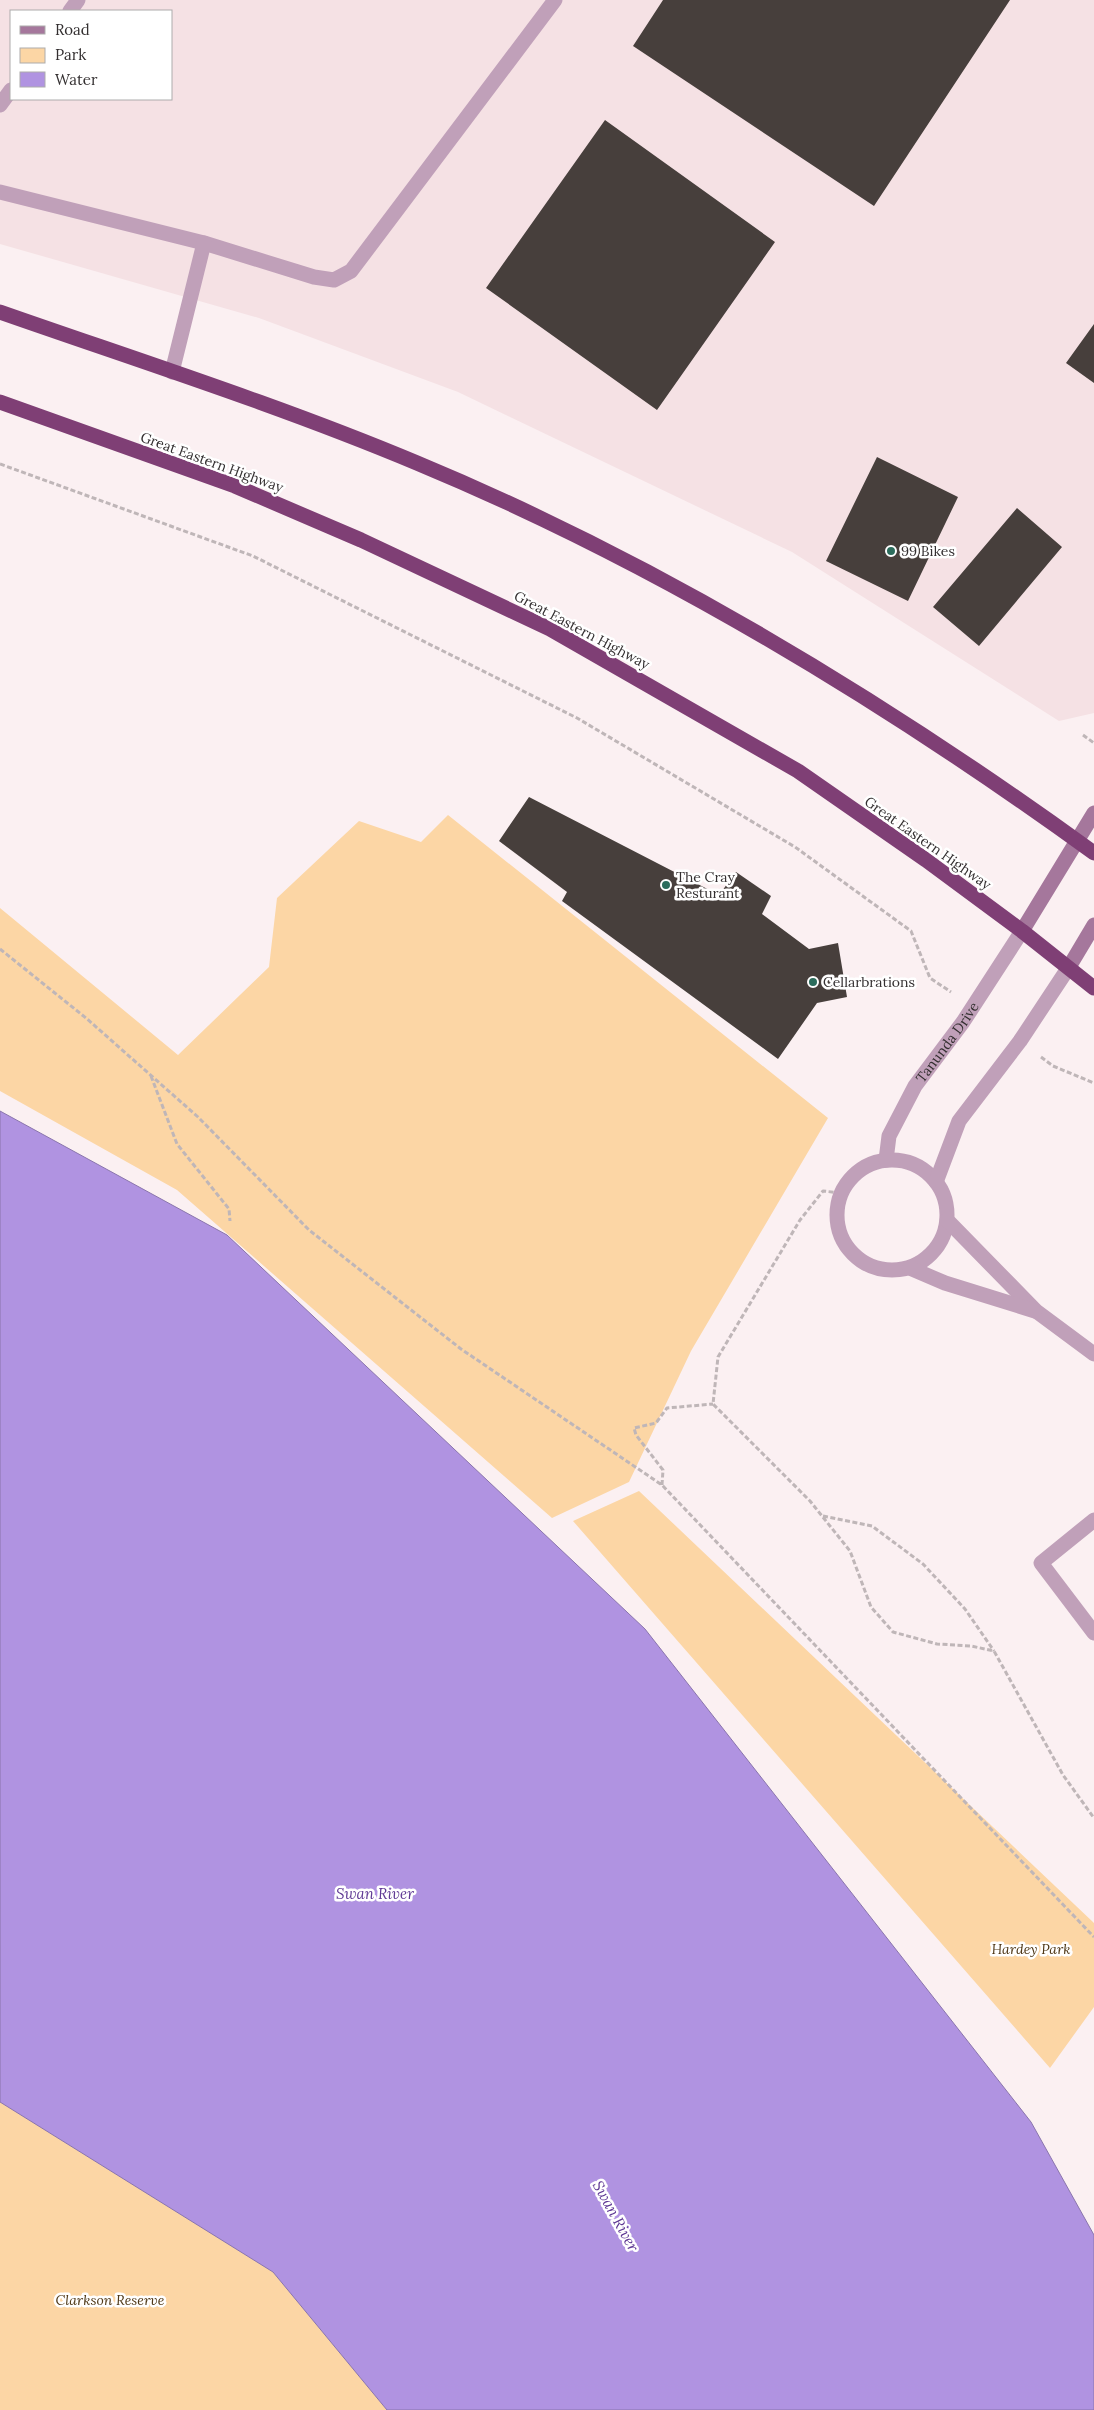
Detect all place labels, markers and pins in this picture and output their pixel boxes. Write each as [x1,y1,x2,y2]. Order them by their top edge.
place label: 99 Bikes [901,542,955,560]
marker: 99 Bikes [885,545,897,557]
place label: The Cray Resturant [676,868,740,902]
marker: The Cray Resturant [660,879,672,891]
place label: Cellarbrations [823,973,915,991]
marker: Cellarbrations [807,976,819,988]

